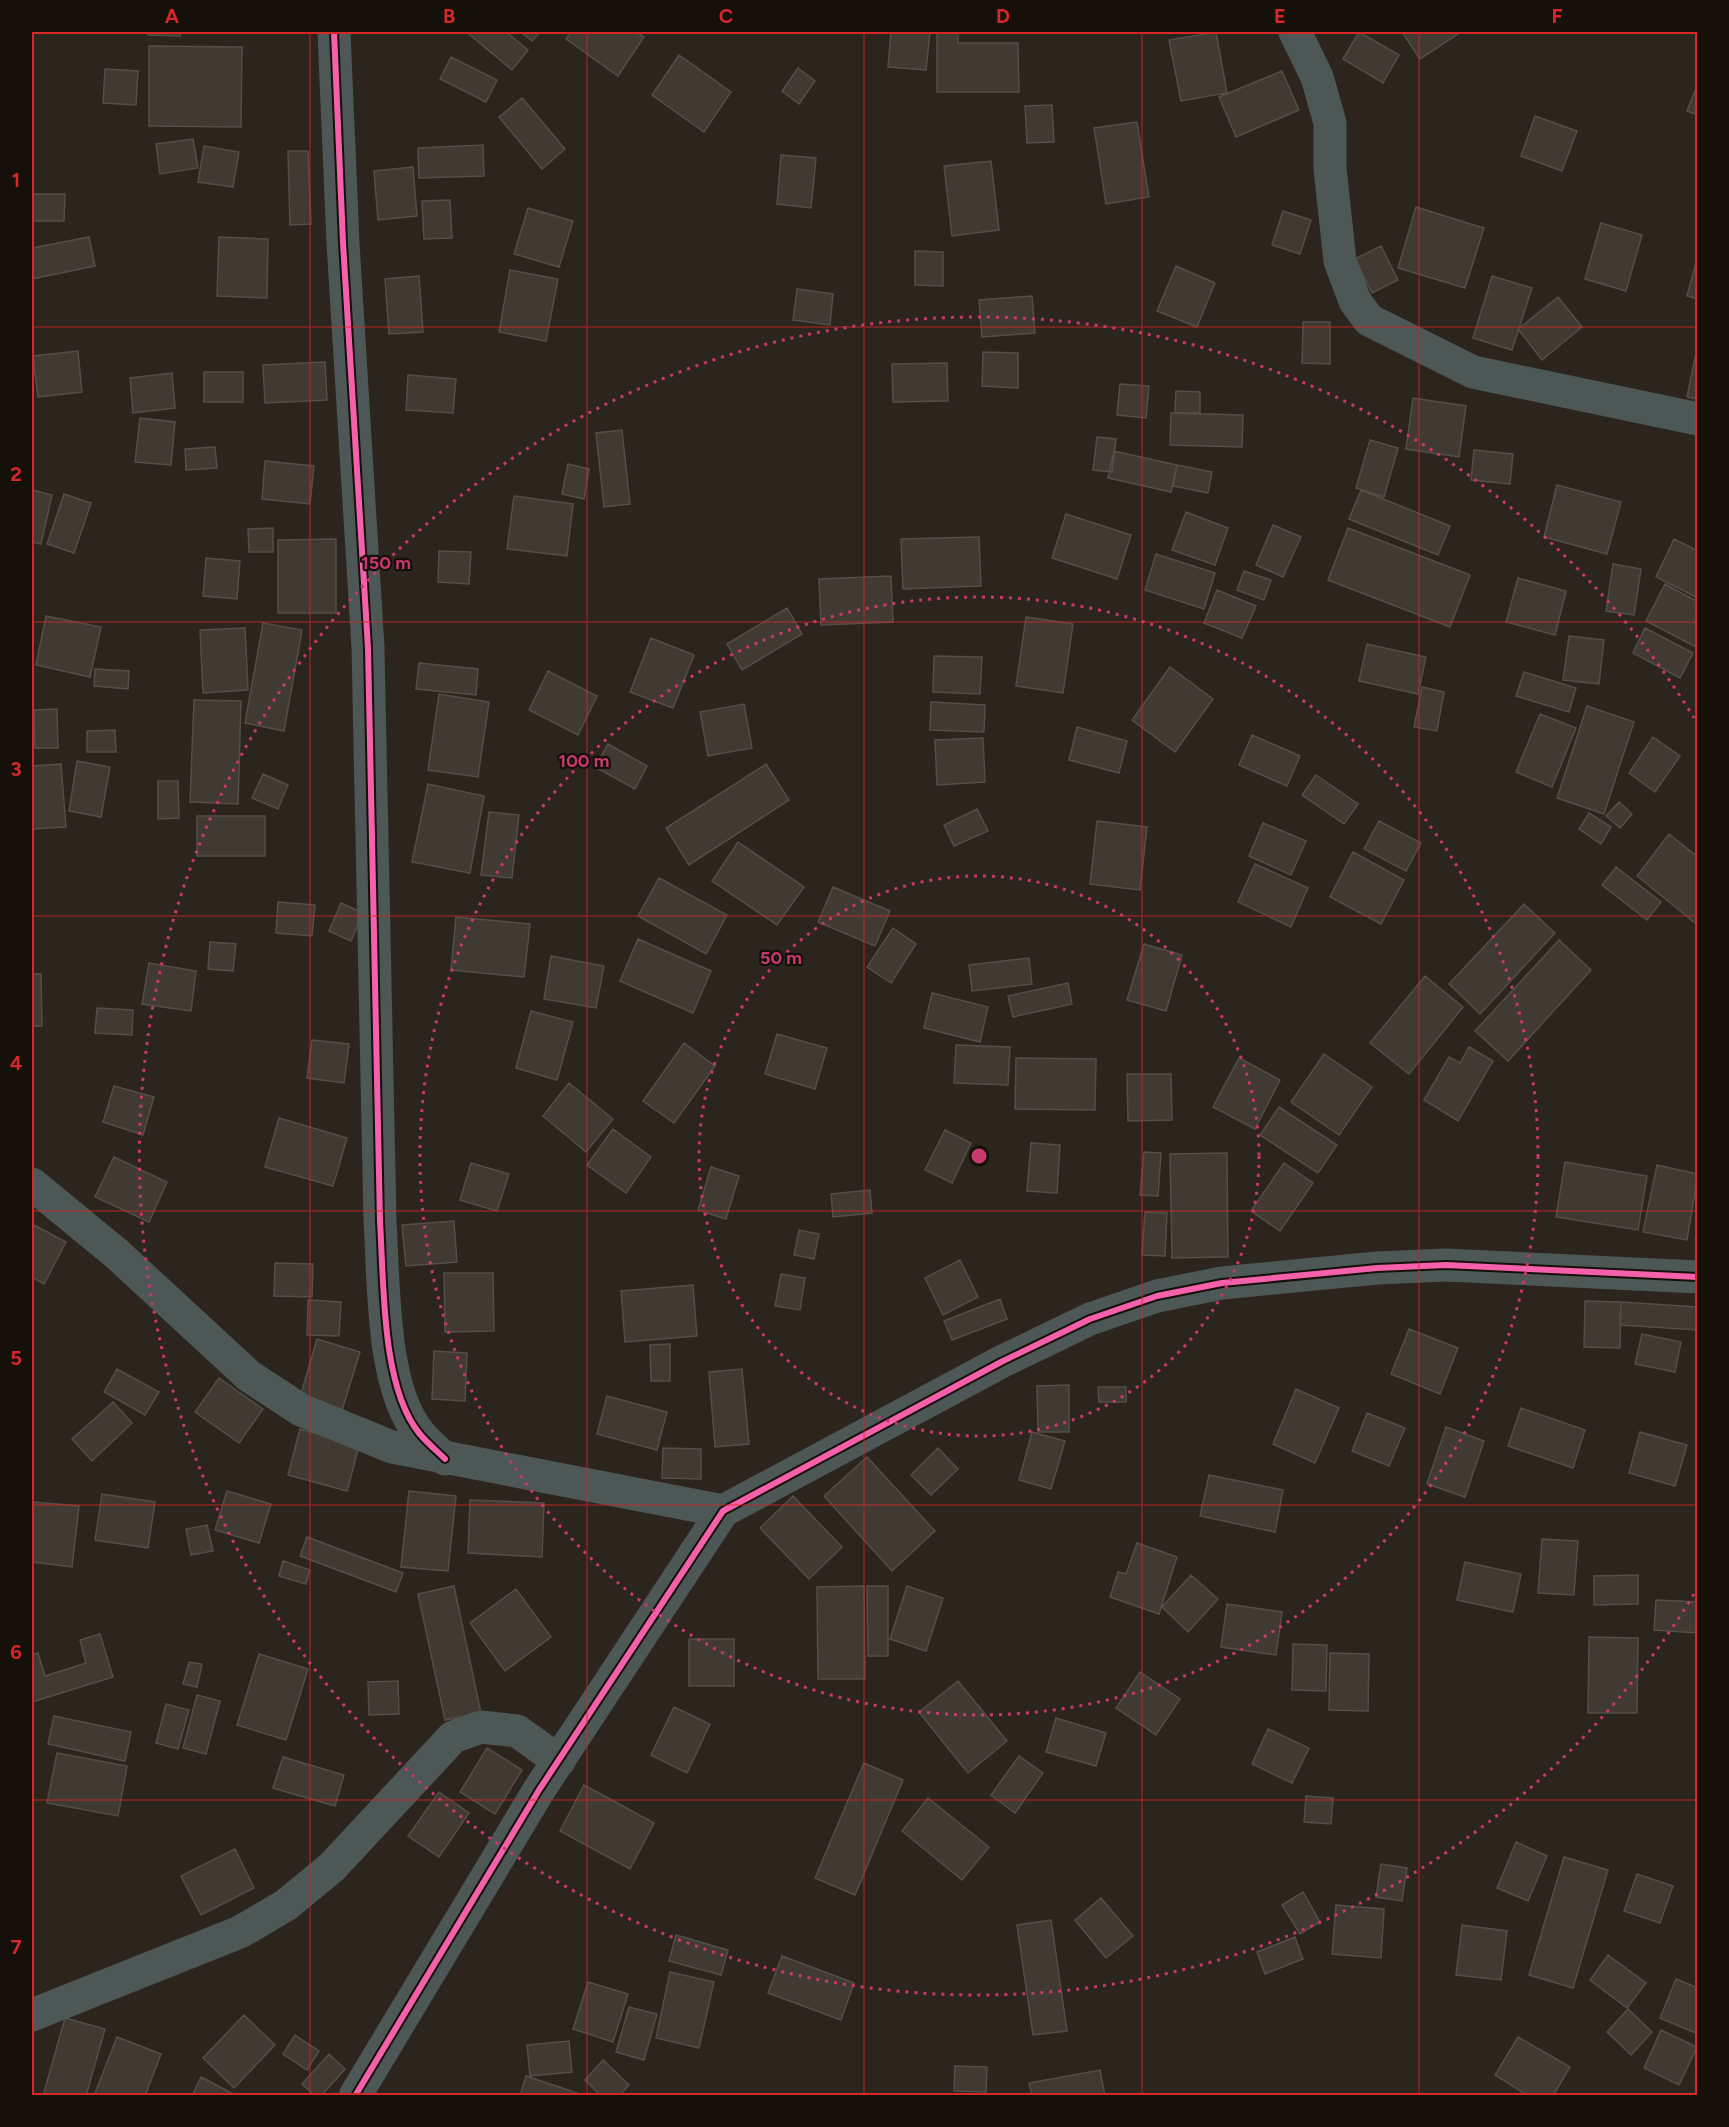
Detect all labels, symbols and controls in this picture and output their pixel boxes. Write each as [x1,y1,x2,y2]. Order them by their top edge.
text: A [165,4,180,28]
text: B [443,4,455,28]
text: C [719,4,733,28]
text: D [996,4,1010,28]
text: E [1274,4,1286,28]
text: F [1551,4,1563,28]
text: 1 [12,168,20,192]
text: 2 [10,462,22,486]
text: 150 m [361,552,411,574]
text: 100 m [559,750,609,772]
text: 3 [10,757,22,781]
text: 50 m [760,947,802,969]
text: 4 [10,1051,23,1075]
centre of rings [969,1146,989,1166]
text: 5 [10,1346,22,1370]
text: 6 [10,1640,22,1664]
text: 7 [10,1935,22,1959]

